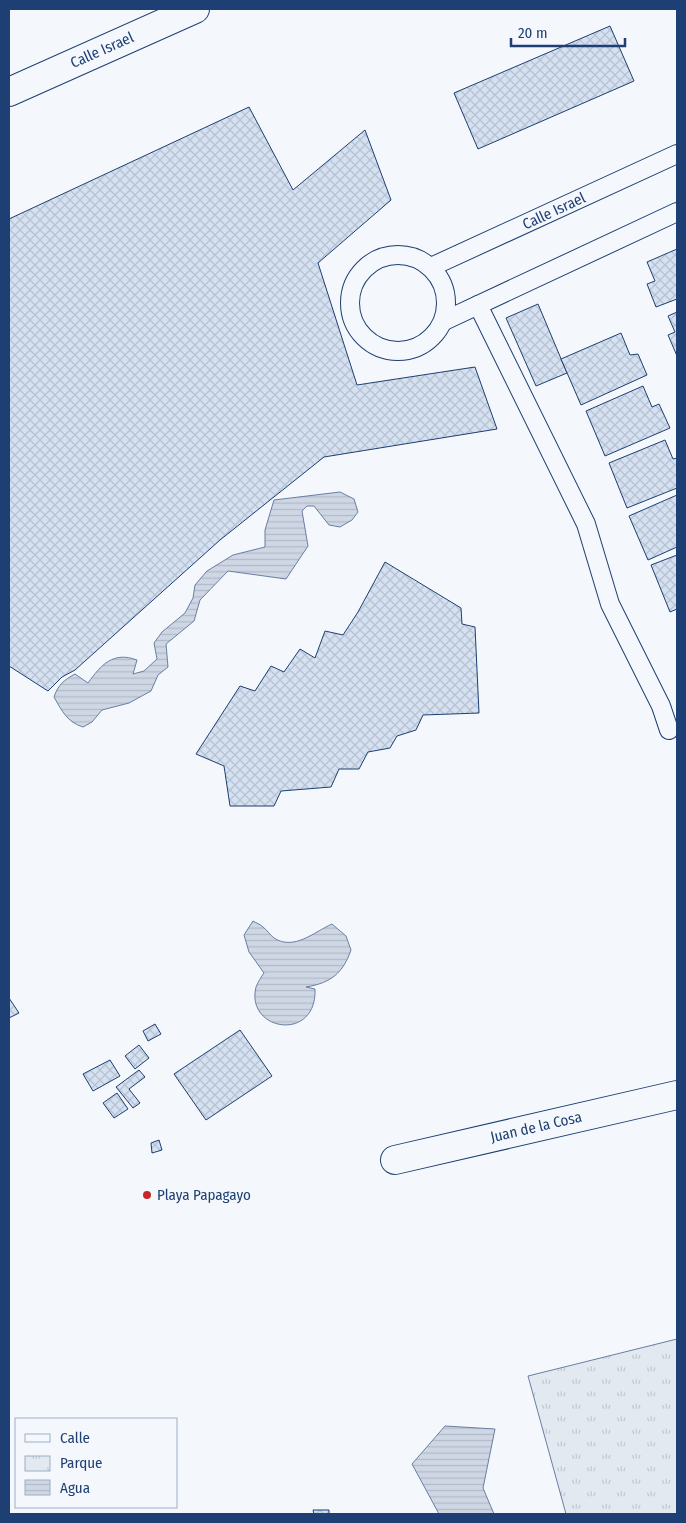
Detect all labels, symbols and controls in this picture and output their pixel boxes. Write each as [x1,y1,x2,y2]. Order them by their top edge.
scale bar [511,15,625,47]
text: 20 m [518,24,548,42]
street label: Calle Israel [68,28,136,72]
street label: Calle Israel [520,189,588,233]
street label: Juan de la Cosa [489,1108,583,1146]
place label: Playa Papagayo [157,1186,251,1204]
marker: Playa Papagayo [141,1189,153,1201]
legend [15,1418,178,1508]
text: Calle [60,1429,90,1447]
text: Parque [60,1454,103,1472]
text: Agua [60,1479,90,1497]

